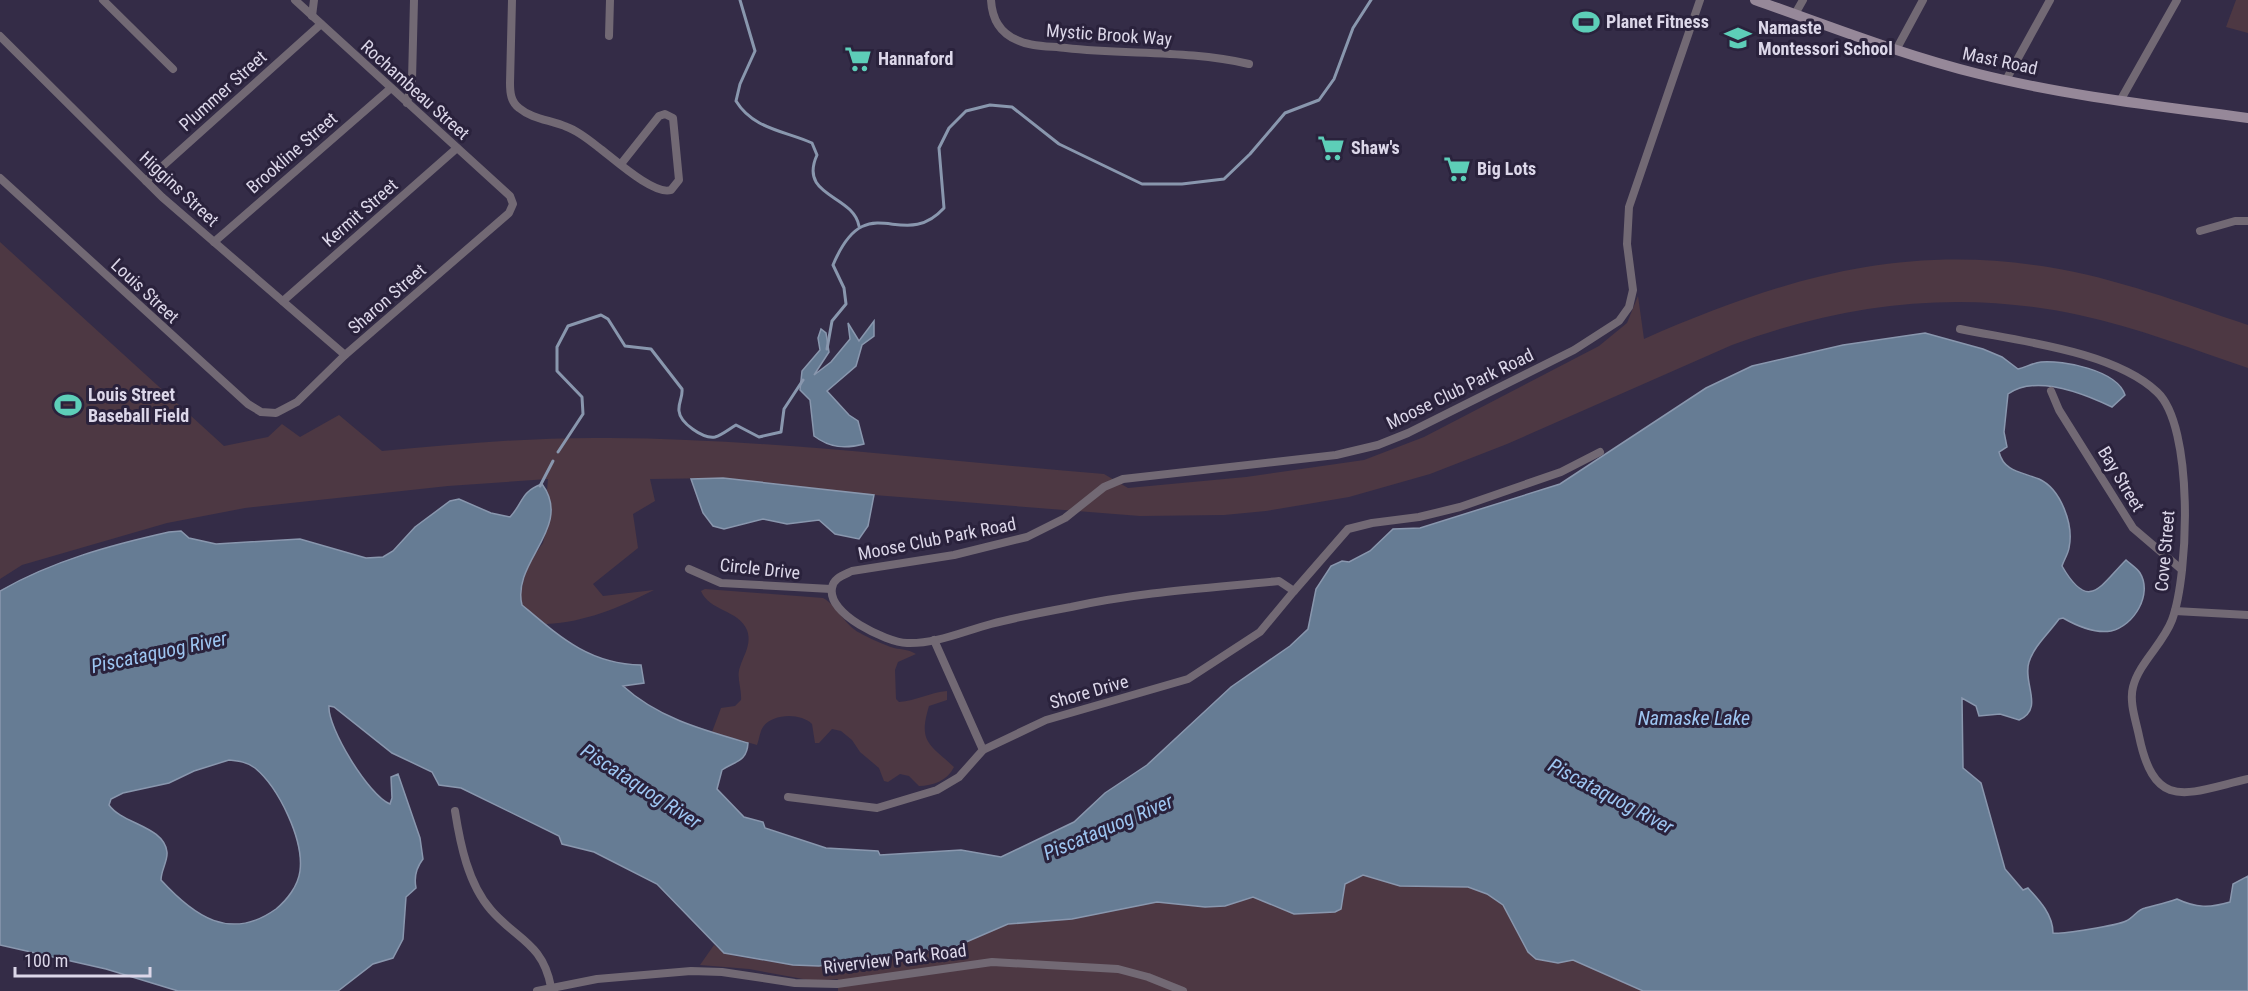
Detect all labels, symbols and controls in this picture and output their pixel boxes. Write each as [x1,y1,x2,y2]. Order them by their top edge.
sports icon: Planet Fitness [1571,7,1601,37]
place label: Planet Fitness [1606,11,1709,32]
place label: Namaste Montessori School [1758,17,1893,59]
street label: Mystic Brook Way [1045,20,1173,49]
school or university icon: Namaste Montessori School [1723,23,1753,53]
street label: Rochambeau Street [357,35,474,144]
street label: Mast Road [1961,42,2039,79]
supermarket icon: Hannaford [843,44,873,74]
street label: Plummer Street [175,46,271,135]
place label: Hannaford [878,48,953,69]
street label: Brookline Street [242,108,341,198]
supermarket icon: Shaw's [1316,133,1346,163]
place label: Shaw's [1351,137,1400,158]
street label: Higgins Street [135,147,223,231]
supermarket icon: Big Lots [1442,154,1472,184]
place label: Big Lots [1477,158,1536,179]
street label: Kermit Street [318,174,402,251]
street label: Louis Street [107,254,184,327]
street label: Sharon Street [344,259,430,338]
street label: Moose Club Park Road [1383,344,1537,433]
place label: Louis Street Baseball Field [88,384,189,426]
sports icon: Louis Street Baseball Field [53,390,83,420]
street label: Bay Street [2094,442,2149,515]
street label: Cove Street [2150,509,2179,592]
street label: Moose Club Park Road [856,513,1018,564]
street label: Circle Drive [719,554,801,583]
water label: Piscataquog River [89,626,230,678]
street label: Shore Drive [1047,670,1131,713]
water label: Namaske Lake [1638,706,1750,730]
water label: Piscataquog River [577,738,706,834]
water label: Piscataquog River [1544,753,1679,840]
water label: Piscataquog River [1040,789,1177,865]
street label: Riverview Park Road [822,939,968,978]
scale bar [15,940,150,978]
text: 100 m [24,950,68,971]

